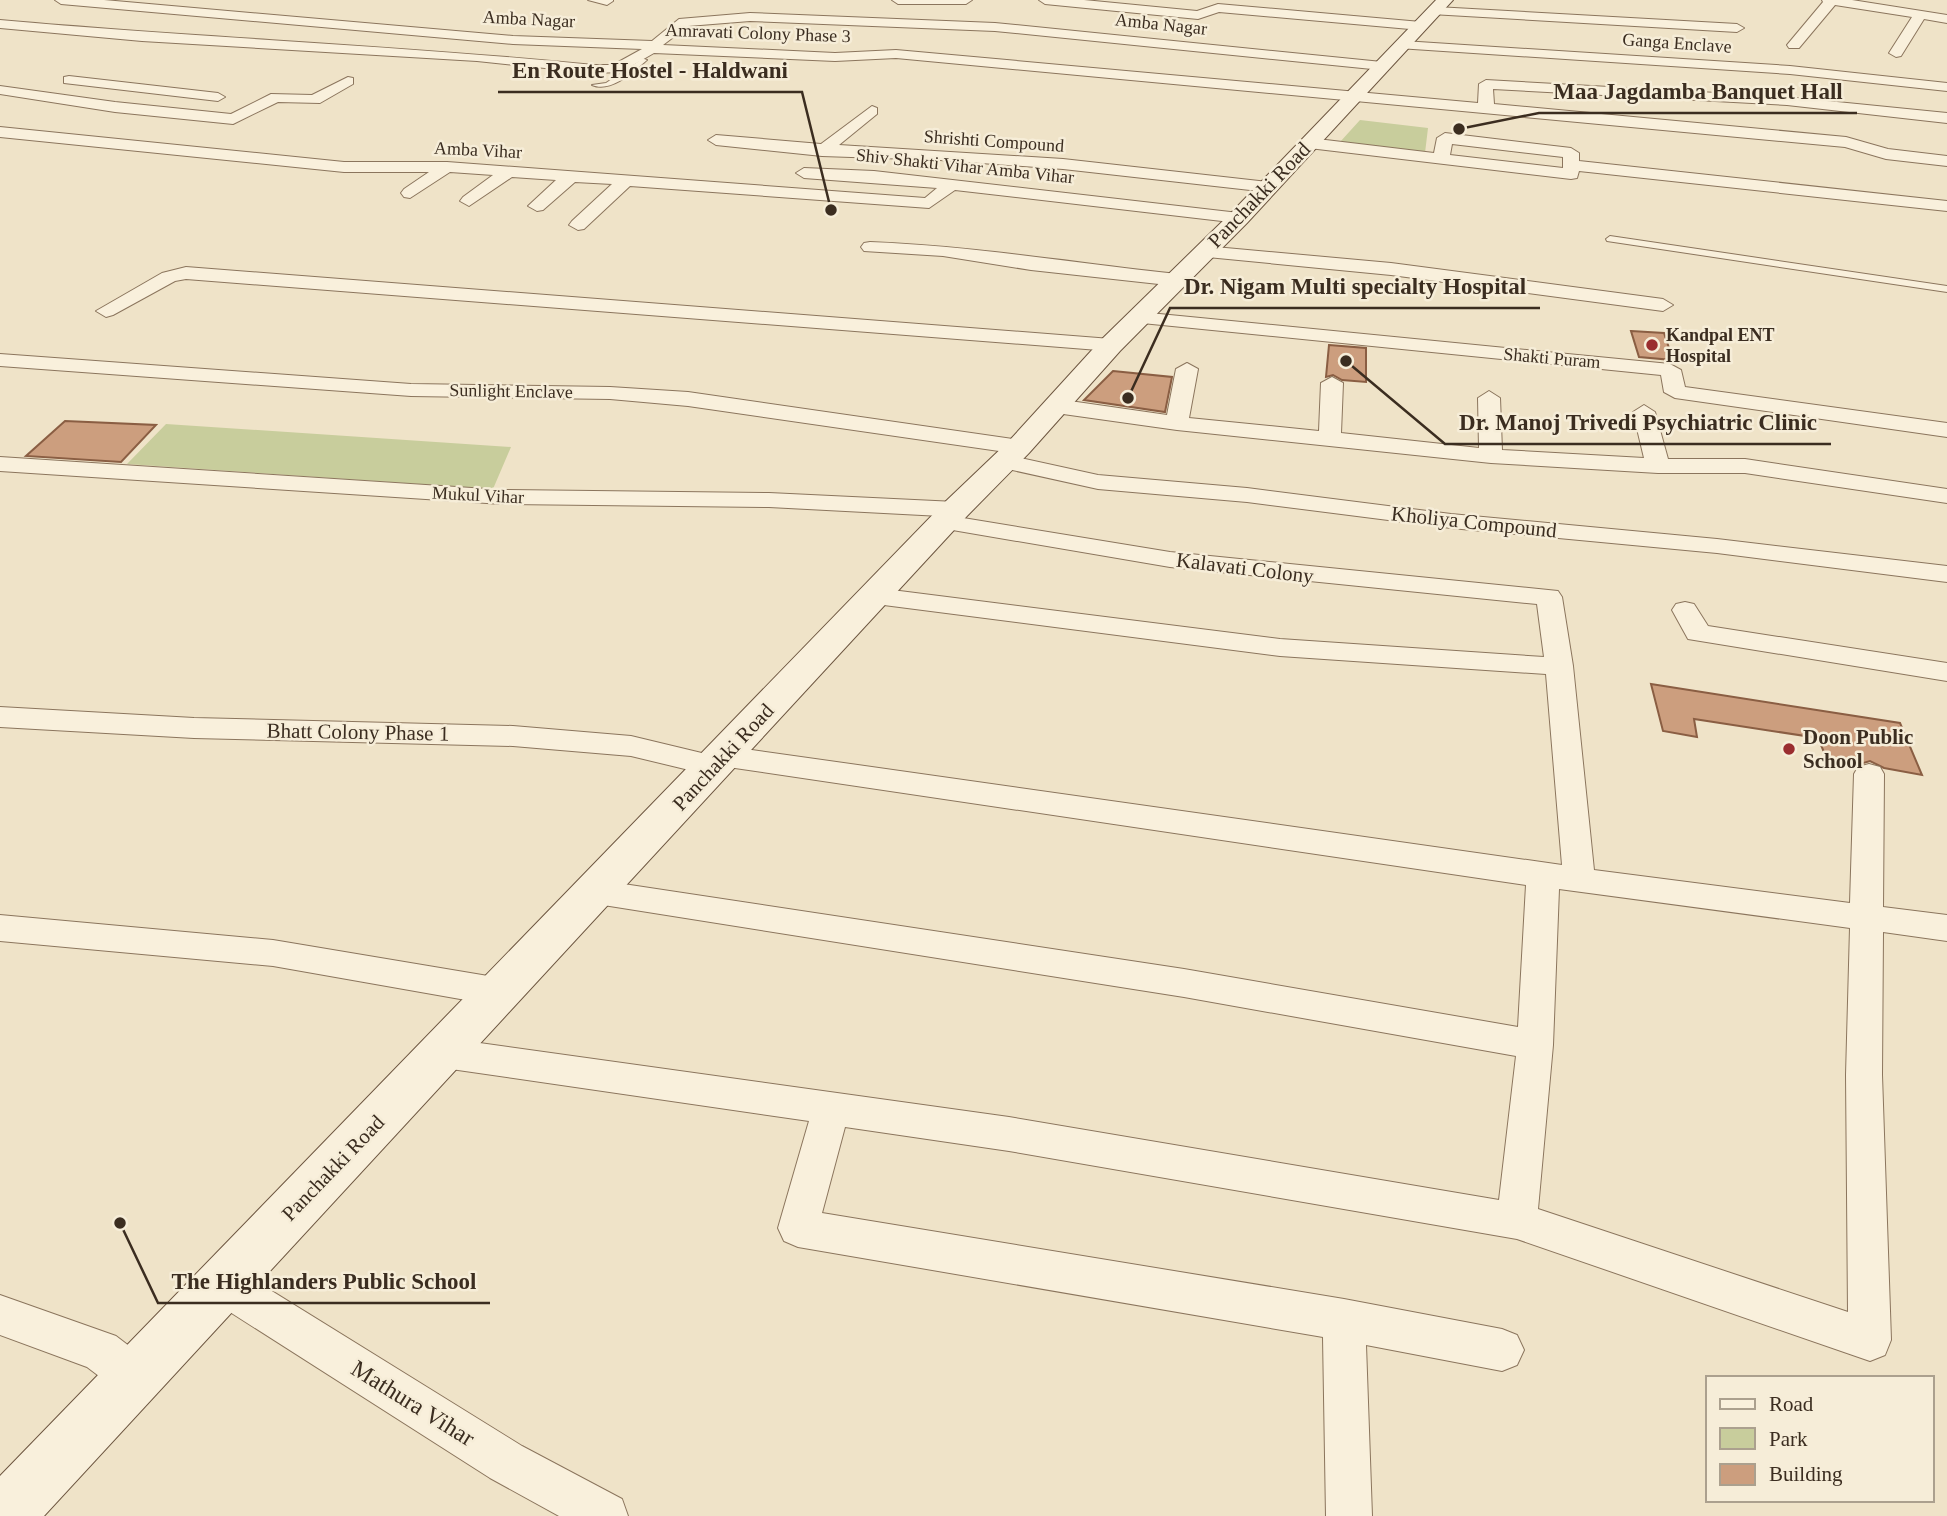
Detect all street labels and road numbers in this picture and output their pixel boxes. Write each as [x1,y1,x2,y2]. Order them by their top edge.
street label: Amba Nagar [482,7,576,31]
street label: Amba Nagar [1114,9,1208,39]
street label: Amravati Colony Phase 3 [665,20,851,46]
street label: Ganga Enclave [1622,29,1732,57]
street label: Shrishti Compound [923,126,1065,156]
street label: Panchakki Road [1203,137,1316,253]
street label: Amba Vihar [433,138,523,162]
street label: Shiv Shakti Vihar Amba Vihar [855,145,1075,187]
street label: Shakti Puram [1503,344,1601,372]
street label: Sunlight Enclave [449,380,573,402]
street label: Mukul Vihar [431,483,525,507]
street label: Kholiya Compound [1390,501,1558,543]
street label: Kalavati Colony [1175,548,1316,588]
street label: Panchakki Road [667,698,779,815]
street label: Bhatt Colony Phase 1 [267,718,449,746]
street label: Panchakki Road [277,1110,390,1226]
street label: Mathura Vihar [347,1355,479,1451]

